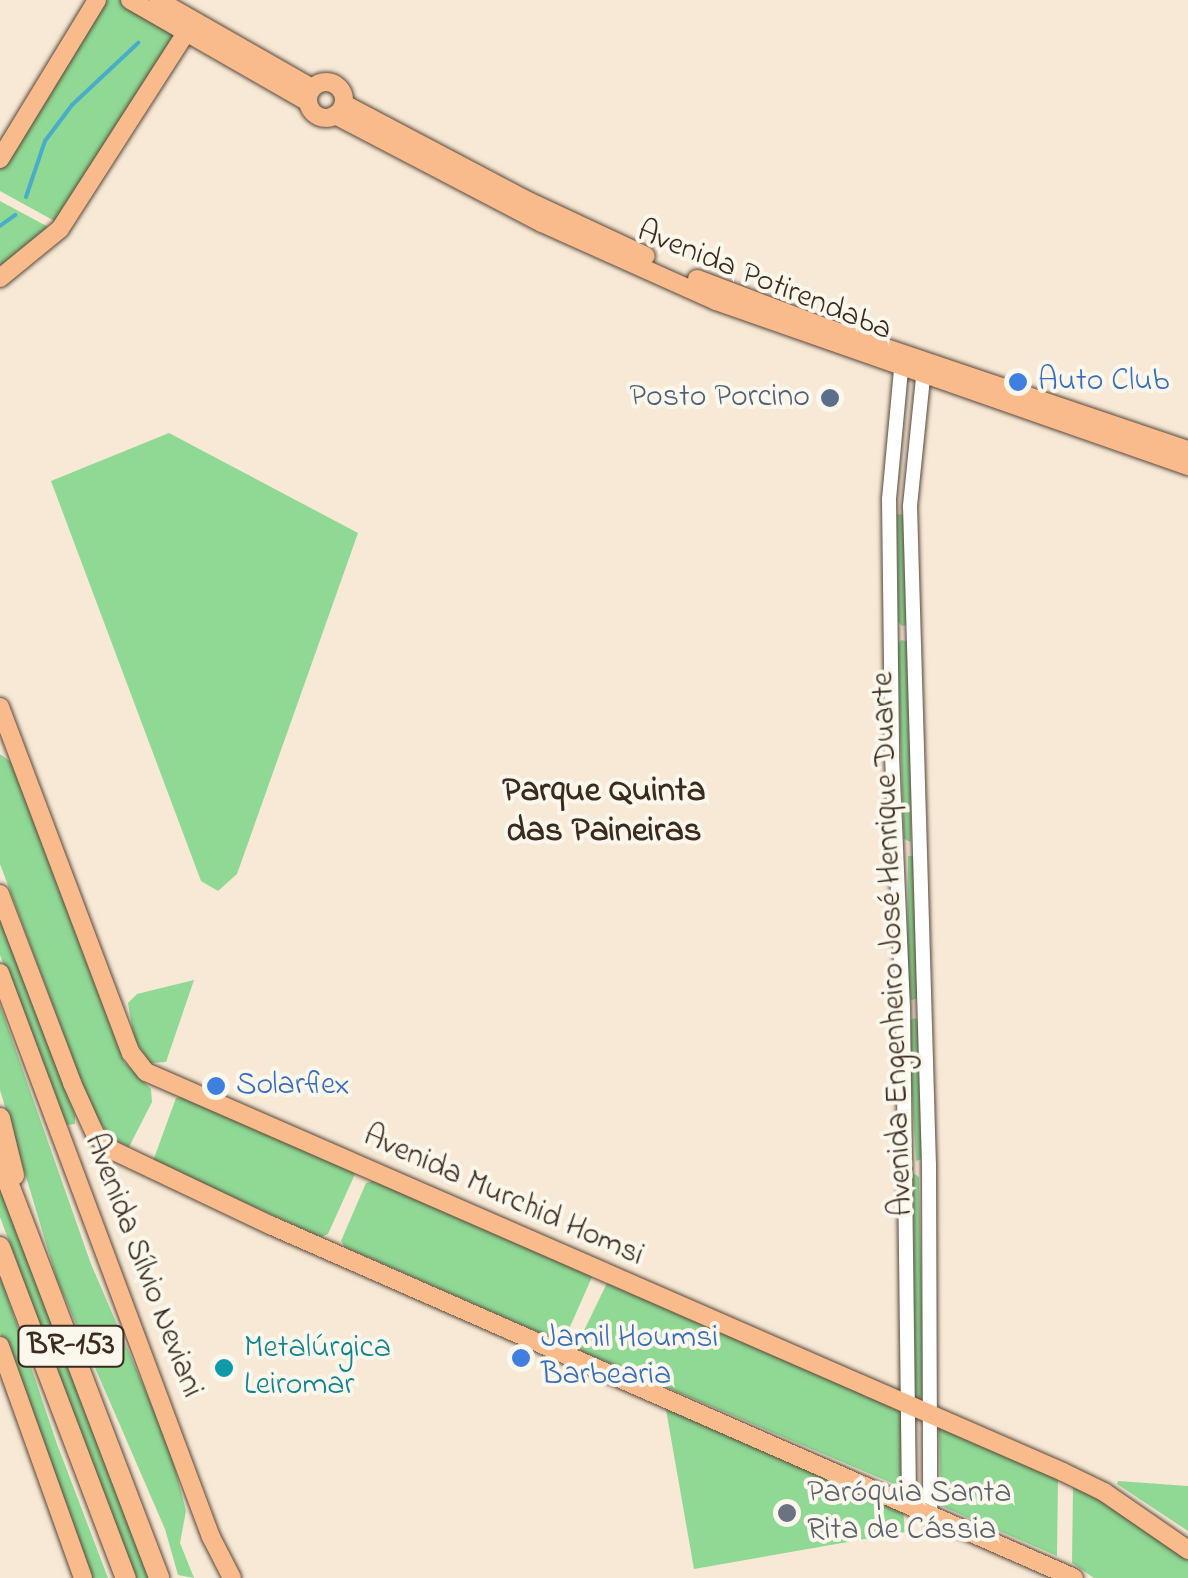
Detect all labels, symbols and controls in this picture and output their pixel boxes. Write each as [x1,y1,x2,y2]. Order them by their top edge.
street label: Avenida Potirendaba [631,213,897,351]
place label: Auto Club [1038,363,1169,401]
marker: Auto Club [1007,371,1029,393]
place label: Posto Porcino [630,379,810,417]
marker: Posto Porcino [819,387,841,409]
street label: Avenida Engenheiro José Henrique Duarte [865,671,923,1217]
district label: Parque Quinta das Paineiras [502,771,706,853]
place label: Solarflex [236,1067,350,1105]
marker: Solarflex [205,1075,227,1097]
street label: Avenida Murchid Homsi [357,1118,649,1276]
street label: Avenida Sílvio Neviani [74,1129,210,1403]
road number: BR-153 [16,1321,126,1371]
place label: Jamil Houmsi Barbearia [541,1321,718,1396]
place label: Metalúrgica Leiromar [244,1331,391,1406]
marker: Jamil Houmsi Barbearia [510,1347,532,1369]
marker: Metalúrgica Leiromar [213,1357,235,1379]
place label: Paróquia Santa Rita de Cássia [807,1476,1012,1551]
marker: Paróquia Santa Rita de Cássia [776,1502,798,1524]

